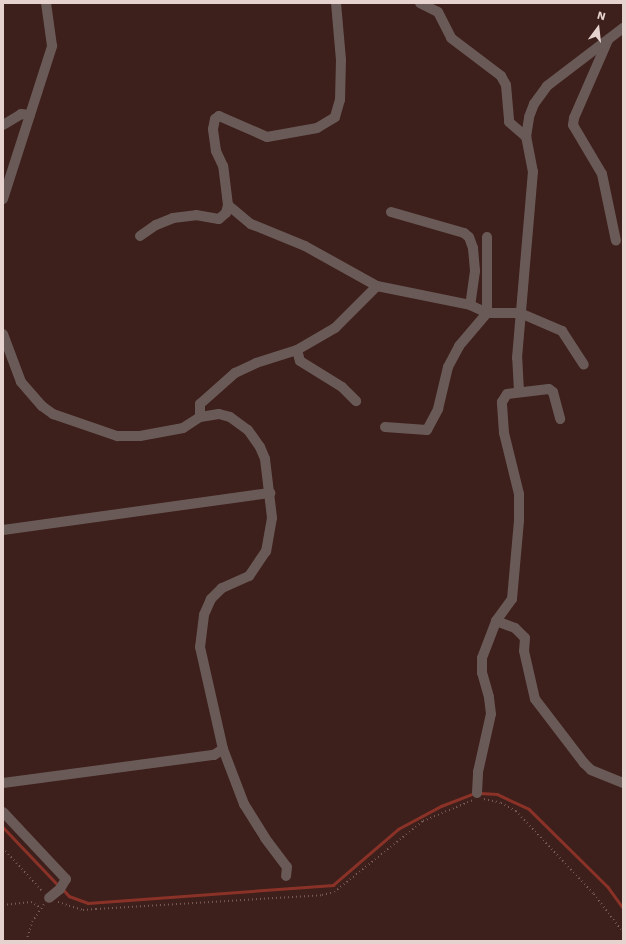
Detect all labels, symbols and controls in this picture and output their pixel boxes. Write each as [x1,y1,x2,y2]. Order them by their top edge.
north arrow [578,8,618,48]
text: N [596,9,607,23]

